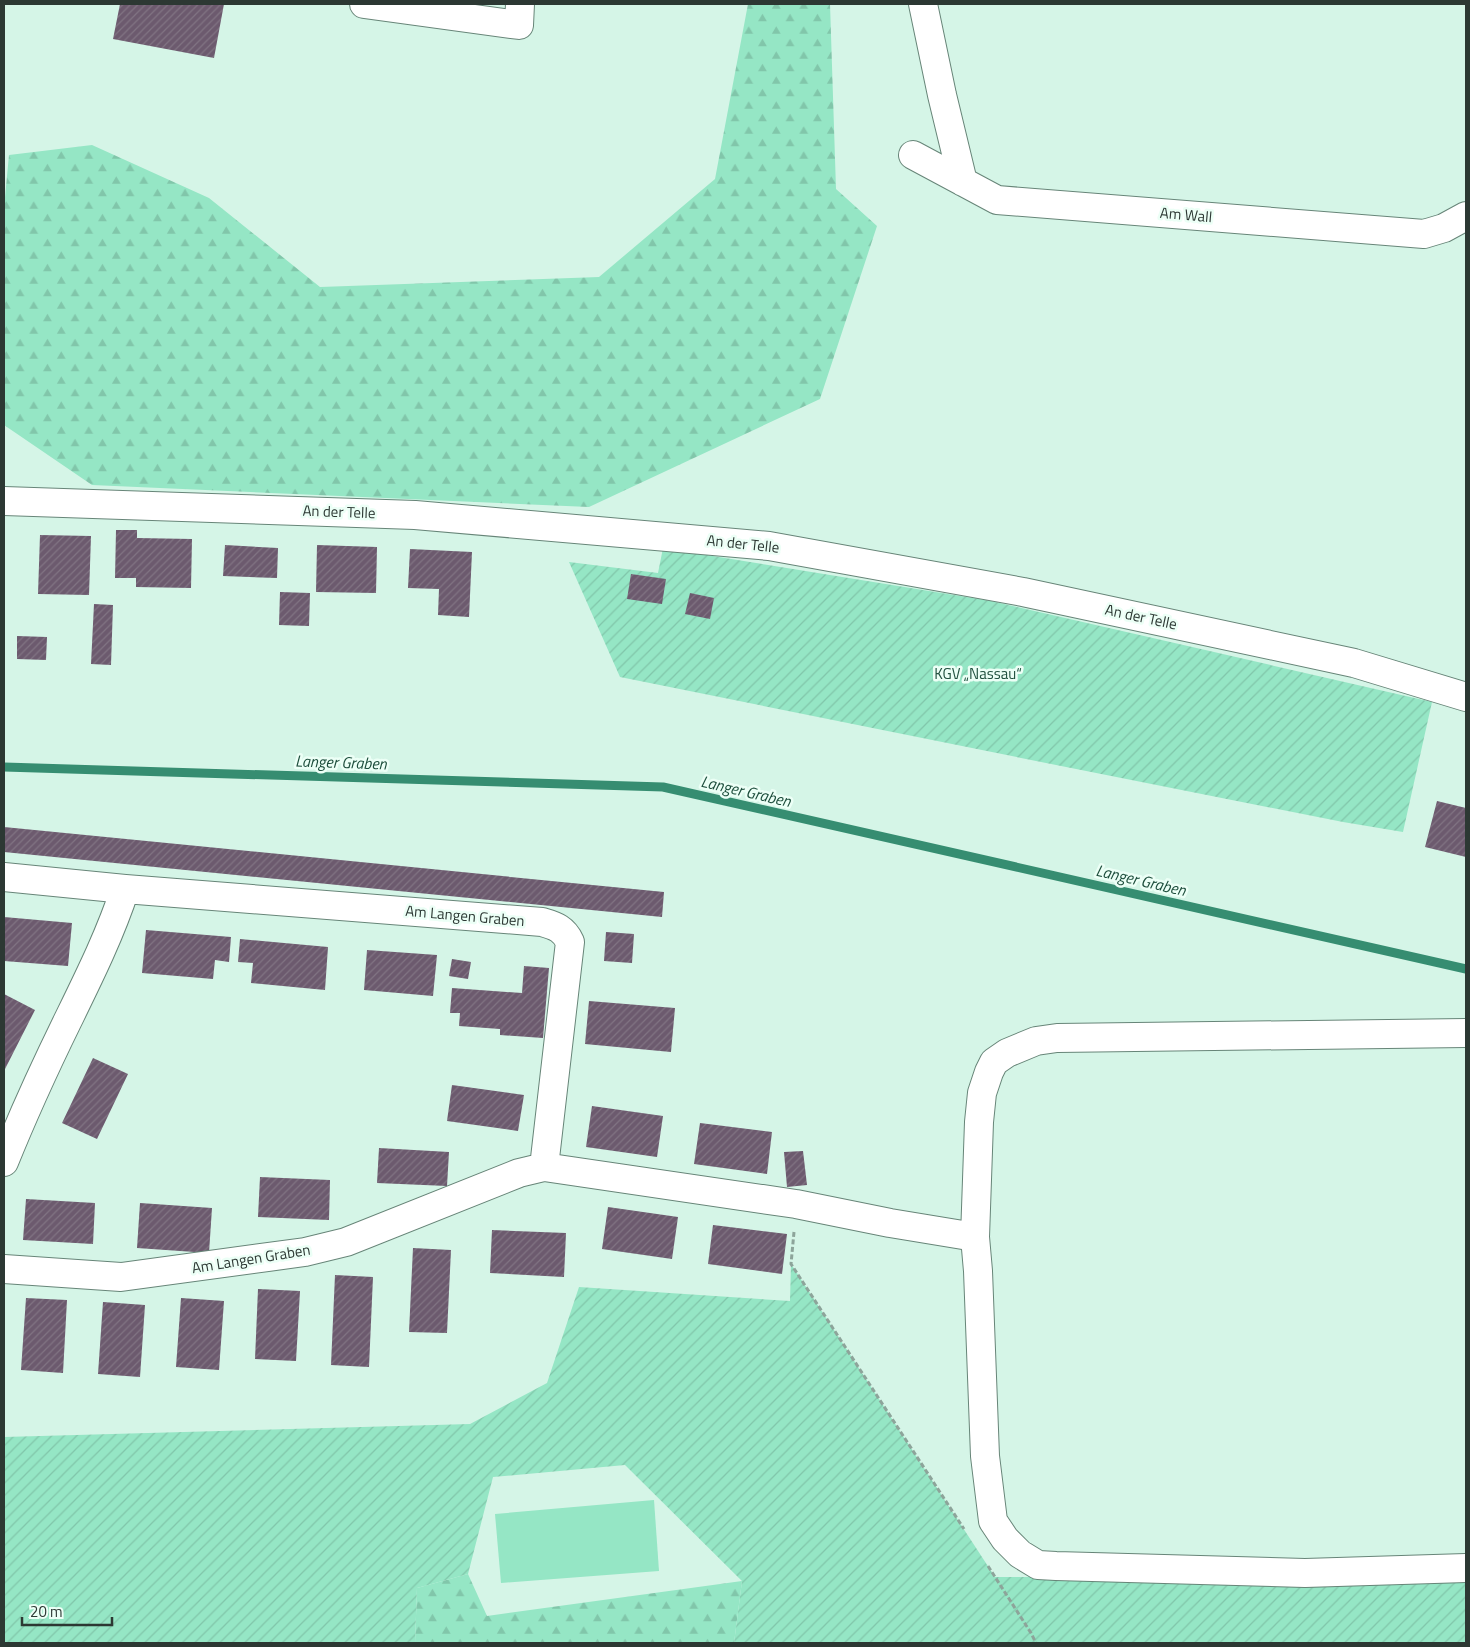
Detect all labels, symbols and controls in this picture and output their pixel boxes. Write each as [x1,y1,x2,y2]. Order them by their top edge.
street label: Am Wall [1159,201,1213,228]
street label: An der Telle [302,499,376,524]
street label: An der Telle [706,528,781,559]
street label: An der Telle [1103,598,1179,635]
park label: KGV „Nassau“ [934,662,1022,685]
water label: Langer Graben [295,748,388,776]
water label: Langer Graben [699,769,794,813]
water label: Langer Graben [1094,858,1189,902]
street label: Am Langen Graben [404,899,526,932]
street label: Am Langen Graben [190,1238,312,1279]
scale bar [22,1594,112,1626]
text: 20 m [30,1600,63,1623]

